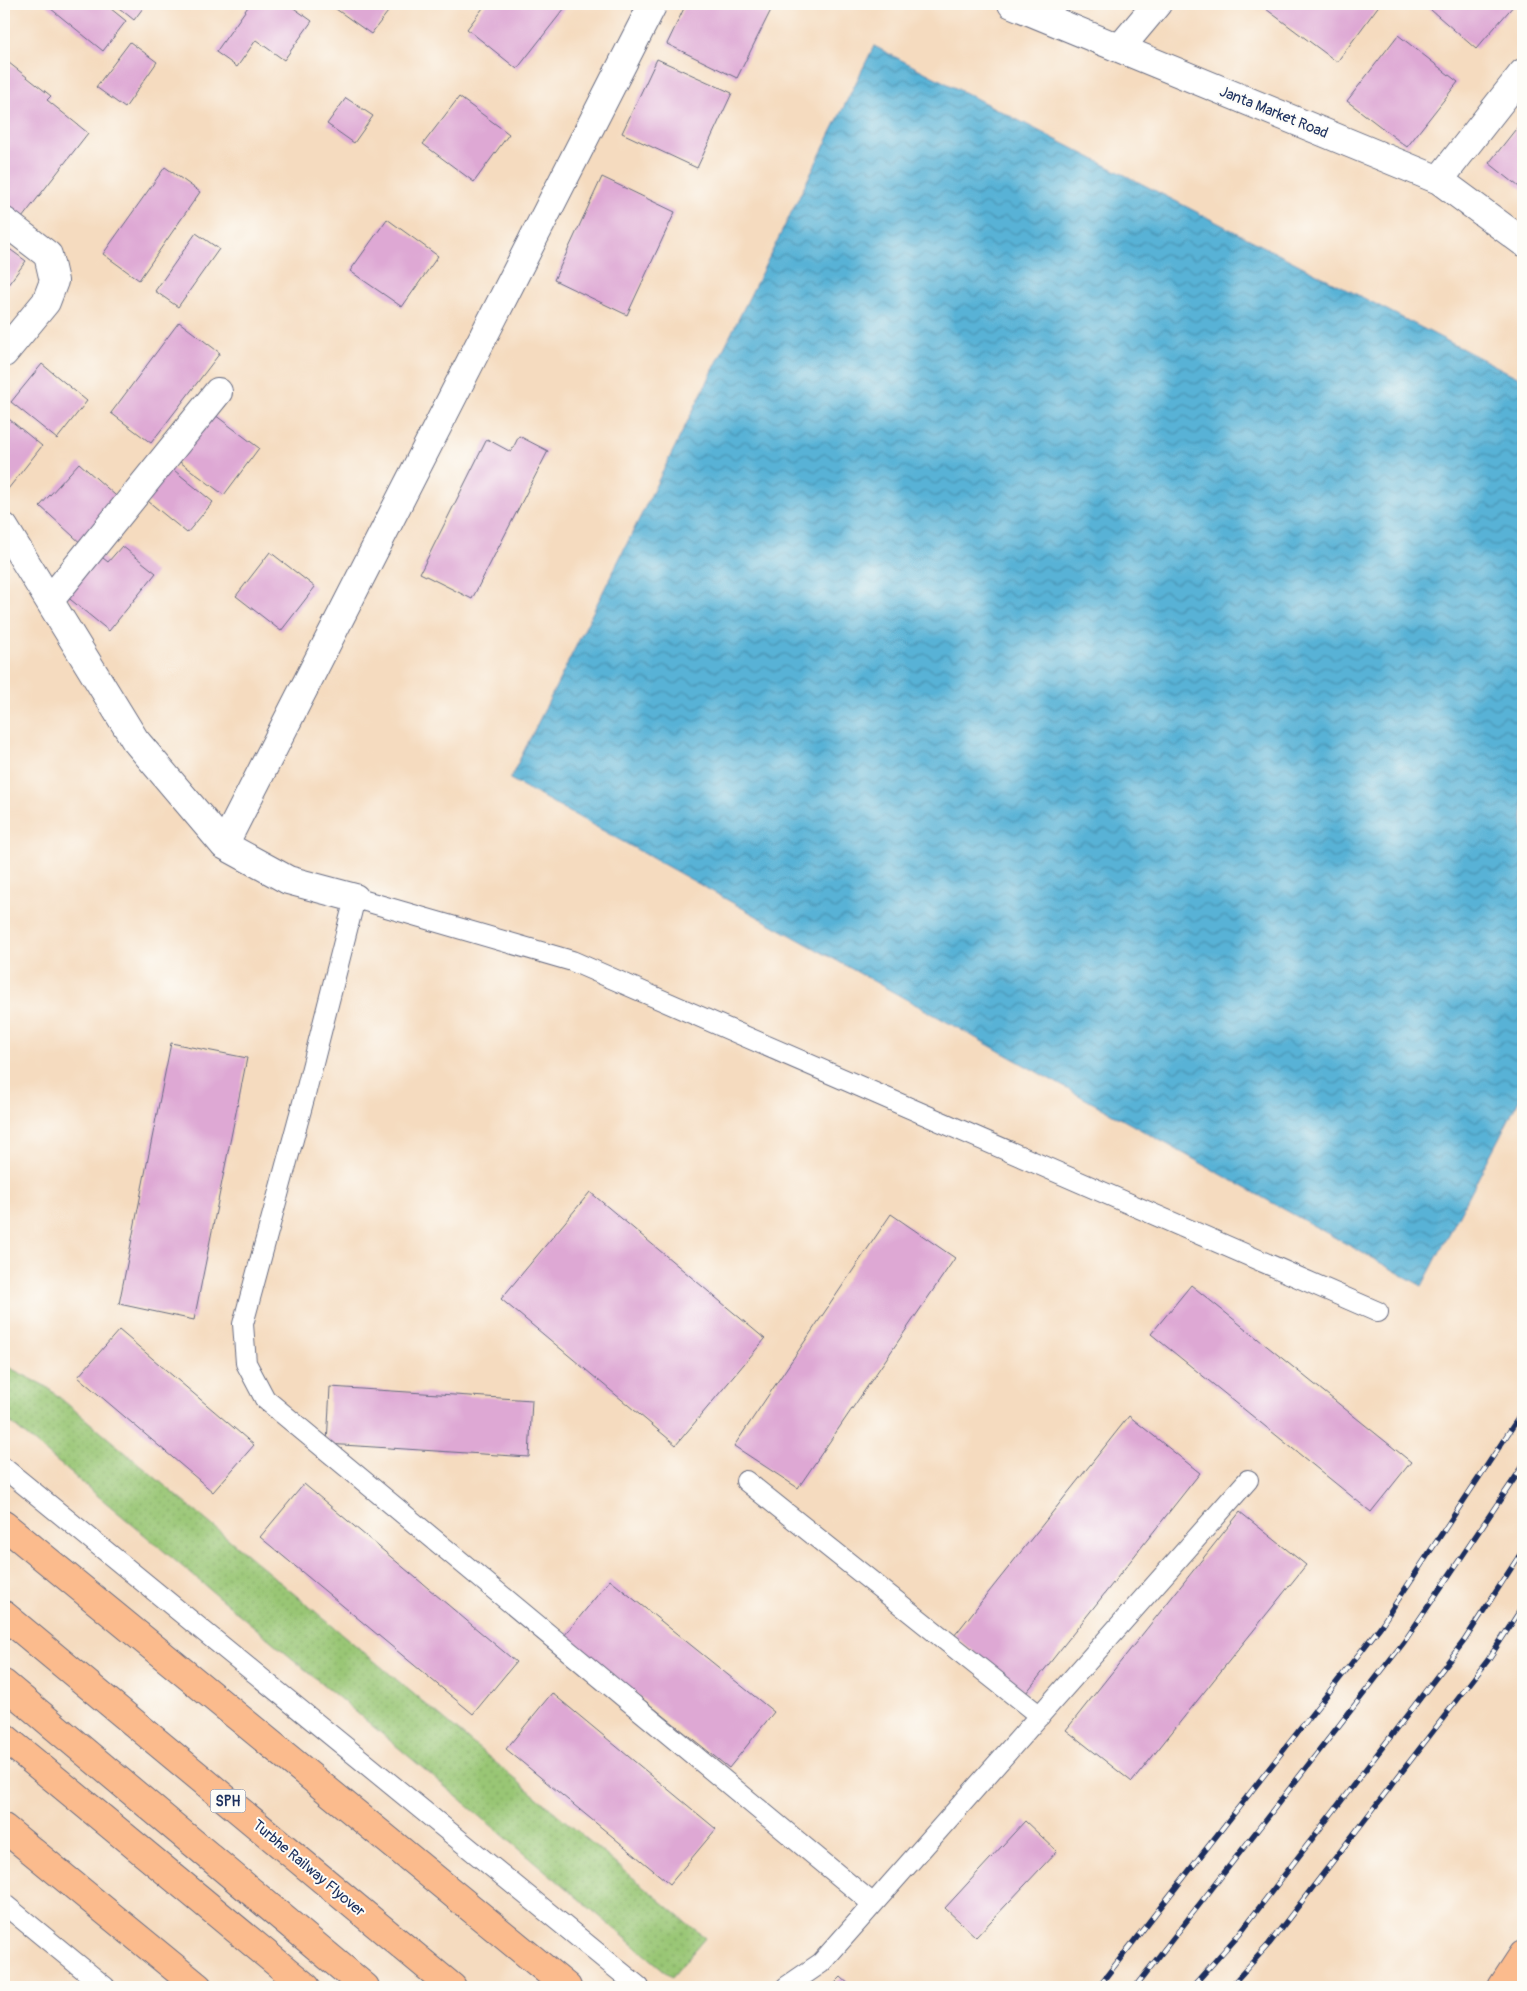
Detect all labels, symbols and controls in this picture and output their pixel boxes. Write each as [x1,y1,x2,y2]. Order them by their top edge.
street label: Janta Market Road [1217,82,1331,143]
road number: SPH [210,1790,246,1812]
street label: Turbhe Railway Flyover [249,1816,369,1921]

